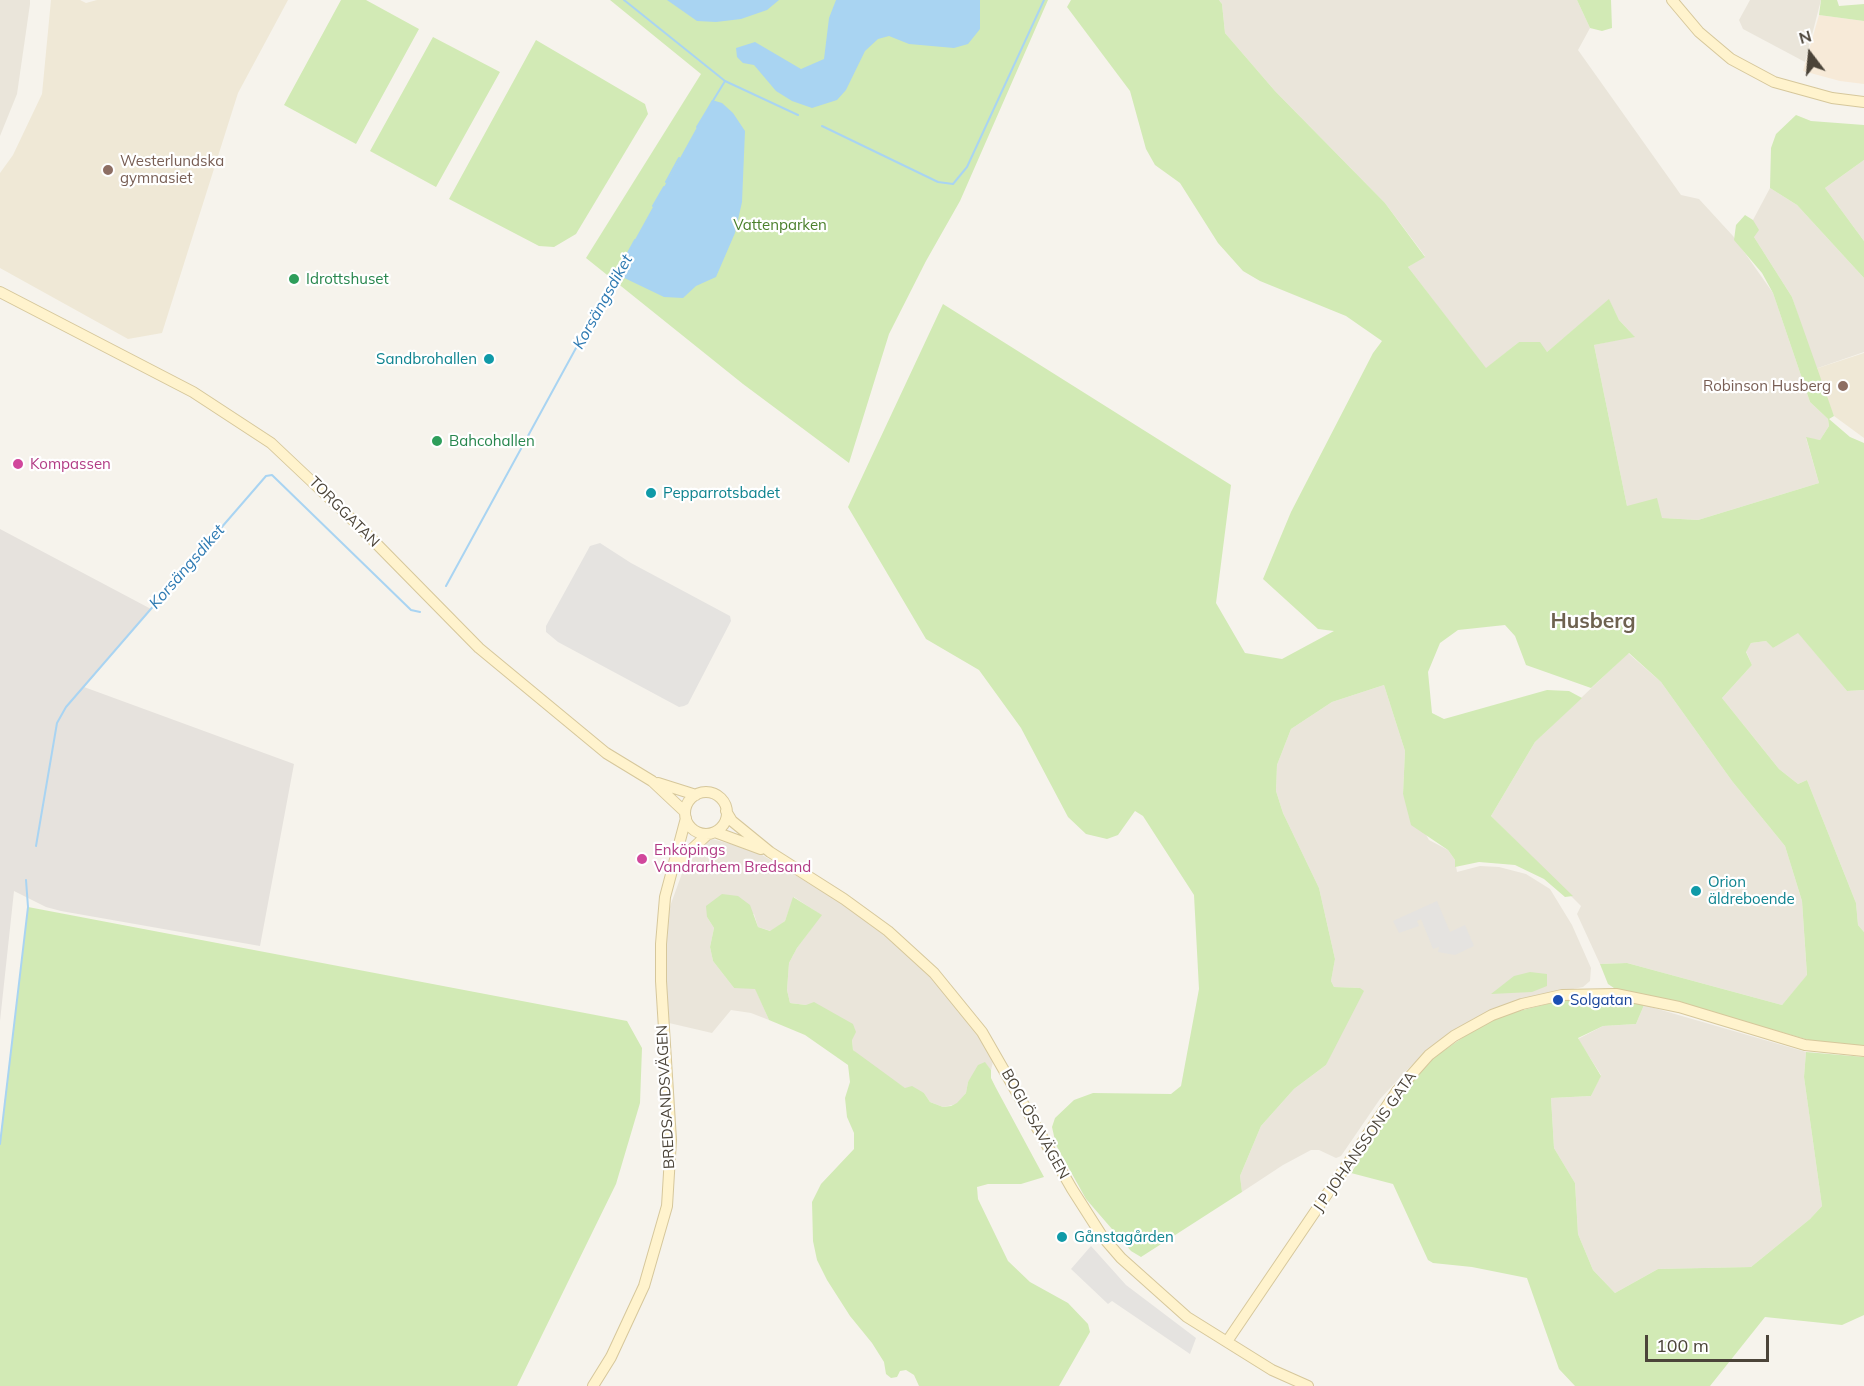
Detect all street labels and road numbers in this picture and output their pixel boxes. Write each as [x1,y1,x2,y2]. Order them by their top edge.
street label: TORGGATAN [305,473,383,551]
street label: BREDSANDSVÄGEN [653,1025,679,1169]
street label: BOGLÖSAVÄGEN [997,1066,1073,1182]
street label: J P JOHANSSONS GATA [1310,1068,1420,1216]

